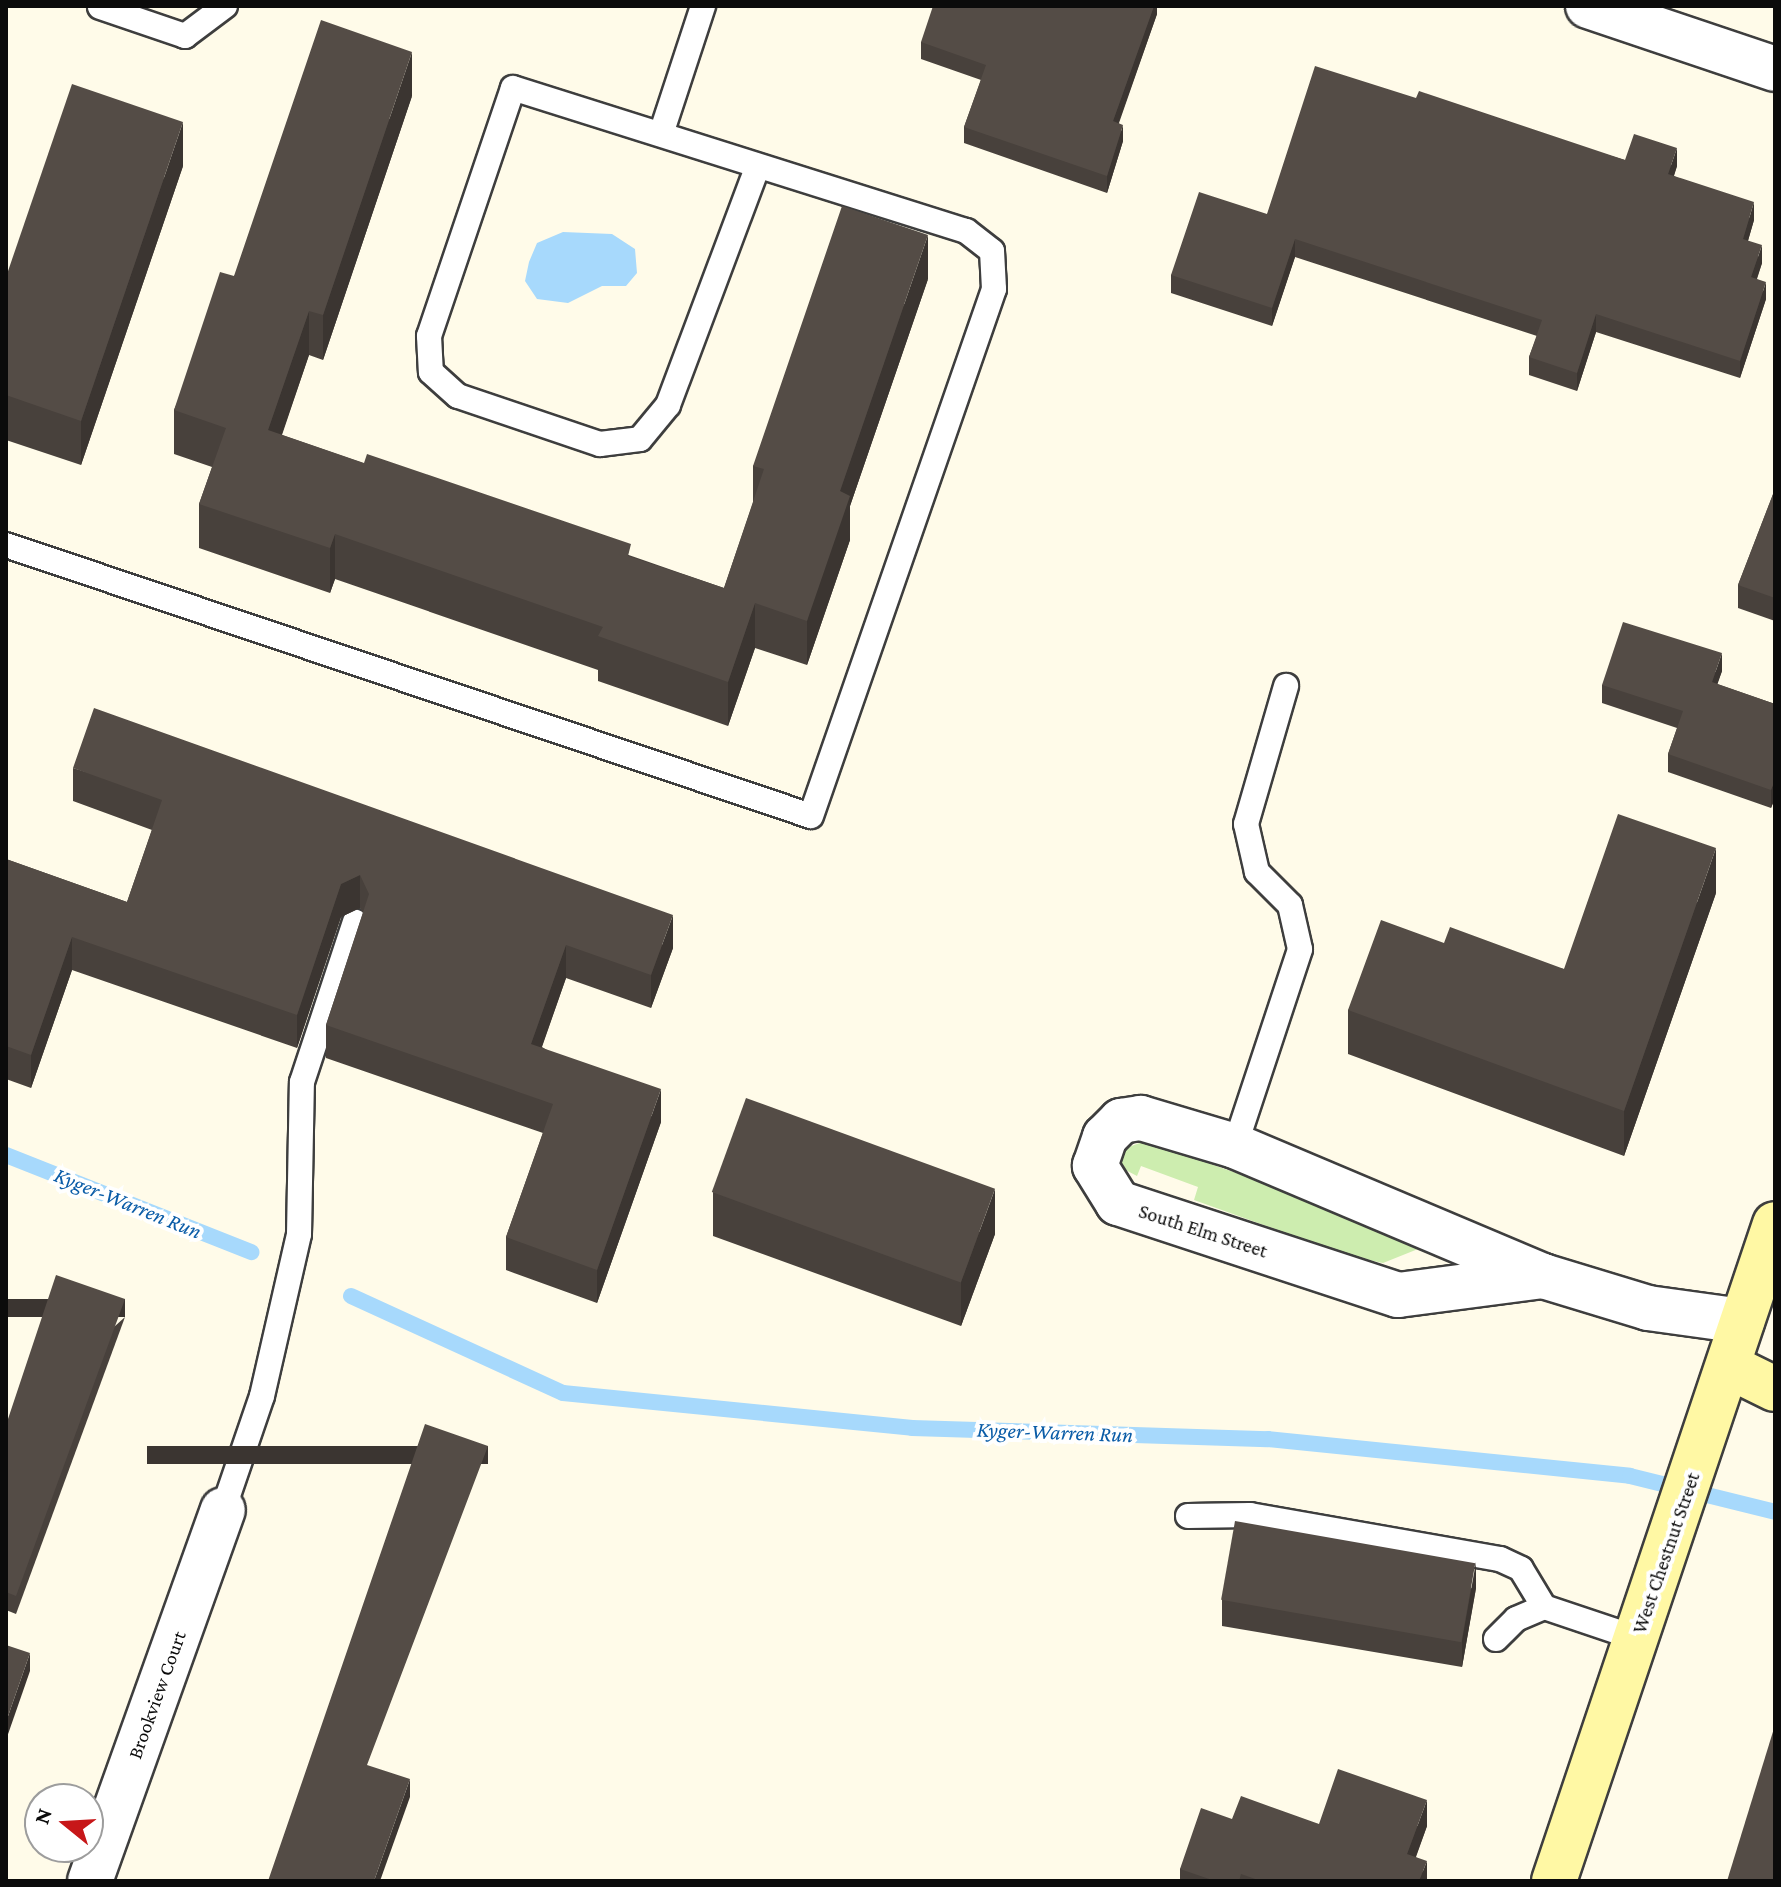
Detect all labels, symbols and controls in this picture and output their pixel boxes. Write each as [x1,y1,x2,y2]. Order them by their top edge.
water label: Kyger-Warren Run [50,1161,206,1245]
street label: South Elm Street [1136,1199,1270,1263]
water label: Kyger-Warren Run [976,1416,1134,1448]
street label: West Chestnut Street [1627,1469,1705,1637]
street label: Brookview Court [123,1628,191,1762]
north arrow [24,1783,104,1863]
text: N [28,1805,57,1827]

